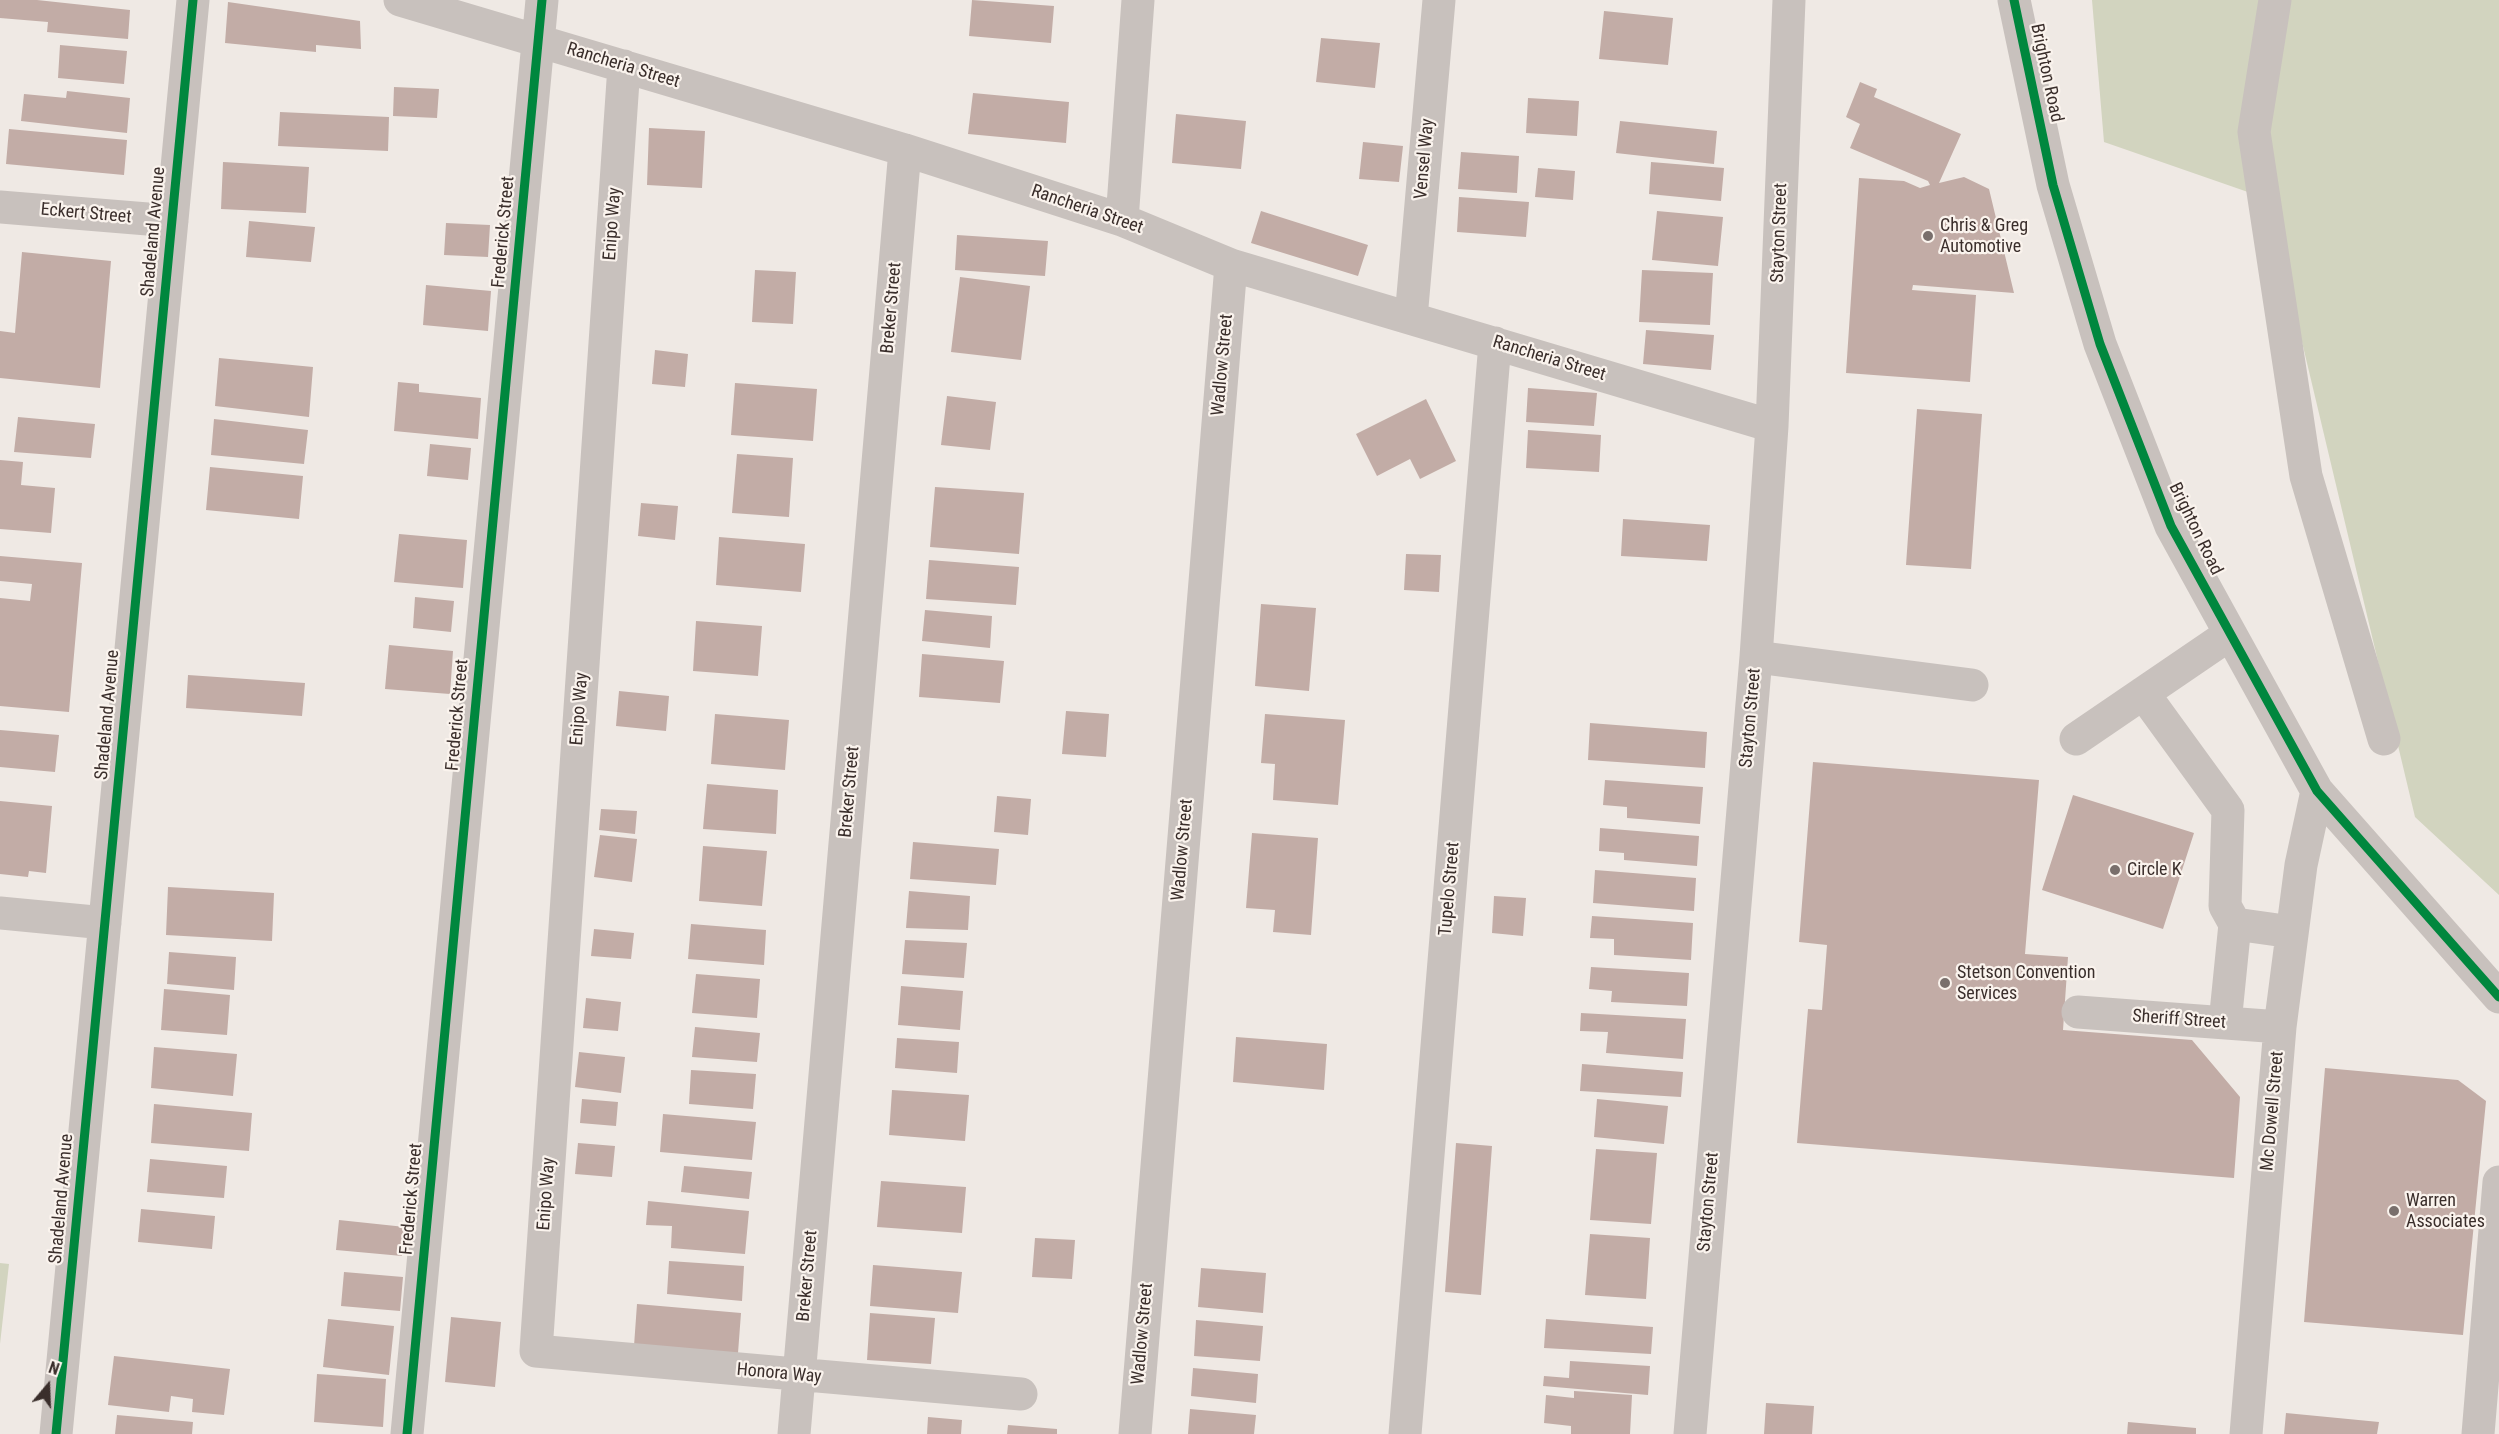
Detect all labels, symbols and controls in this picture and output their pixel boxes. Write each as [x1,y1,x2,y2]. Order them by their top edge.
street label: Brighton Road [2025,22,2067,124]
street label: Rancheria Street [564,39,682,93]
street label: Vensel Way [1411,118,1439,200]
street label: Shadeland Avenue [138,166,170,298]
street label: Frederick Street [488,175,520,289]
street label: Rancheria Street [1028,181,1146,239]
street label: Stayton Street [1767,183,1793,283]
street label: Enipo Way [600,187,626,261]
street label: Eckert Street [40,199,132,229]
place label: Chris & Greg Automotive [1940,215,2028,258]
marker: Chris & Greg Automotive [1921,229,1935,243]
street label: Breker Street [877,261,907,355]
street label: Wadlow Street [1208,313,1238,417]
street label: Rancheria Street [1490,332,1608,386]
street label: Brighton Road [2163,479,2227,579]
street label: Shadeland Avenue [92,649,124,781]
street label: Frederick Street [442,658,474,772]
street label: Stayton Street [1736,667,1766,769]
street label: Enipo Way [567,672,593,746]
street label: Breker Street [835,745,865,839]
street label: Wadlow Street [1168,798,1198,902]
street label: Tupelo Street [1435,841,1465,937]
place label: Circle K [2127,859,2181,881]
marker: Circle K [2108,863,2122,877]
place label: Stetson Convention Services [1957,962,2095,1004]
marker: Stetson Convention Services [1938,976,1952,990]
street label: Sheriff Street [2131,1006,2227,1034]
street label: Mc Dowell Street [2257,1050,2289,1172]
street label: Shadeland Avenue [46,1133,78,1265]
street label: Frederick Street [396,1142,428,1256]
street label: Stayton Street [1694,1151,1724,1253]
street label: Enipo Way [534,1157,560,1231]
place label: Warren Associates [2406,1190,2485,1232]
marker: Warren Associates [2387,1204,2401,1218]
street label: Breker Street [793,1229,823,1323]
street label: Wadlow Street [1128,1282,1158,1386]
north arrow [18,1356,78,1416]
text: N [46,1358,62,1379]
street label: Honora Way [736,1360,822,1388]

